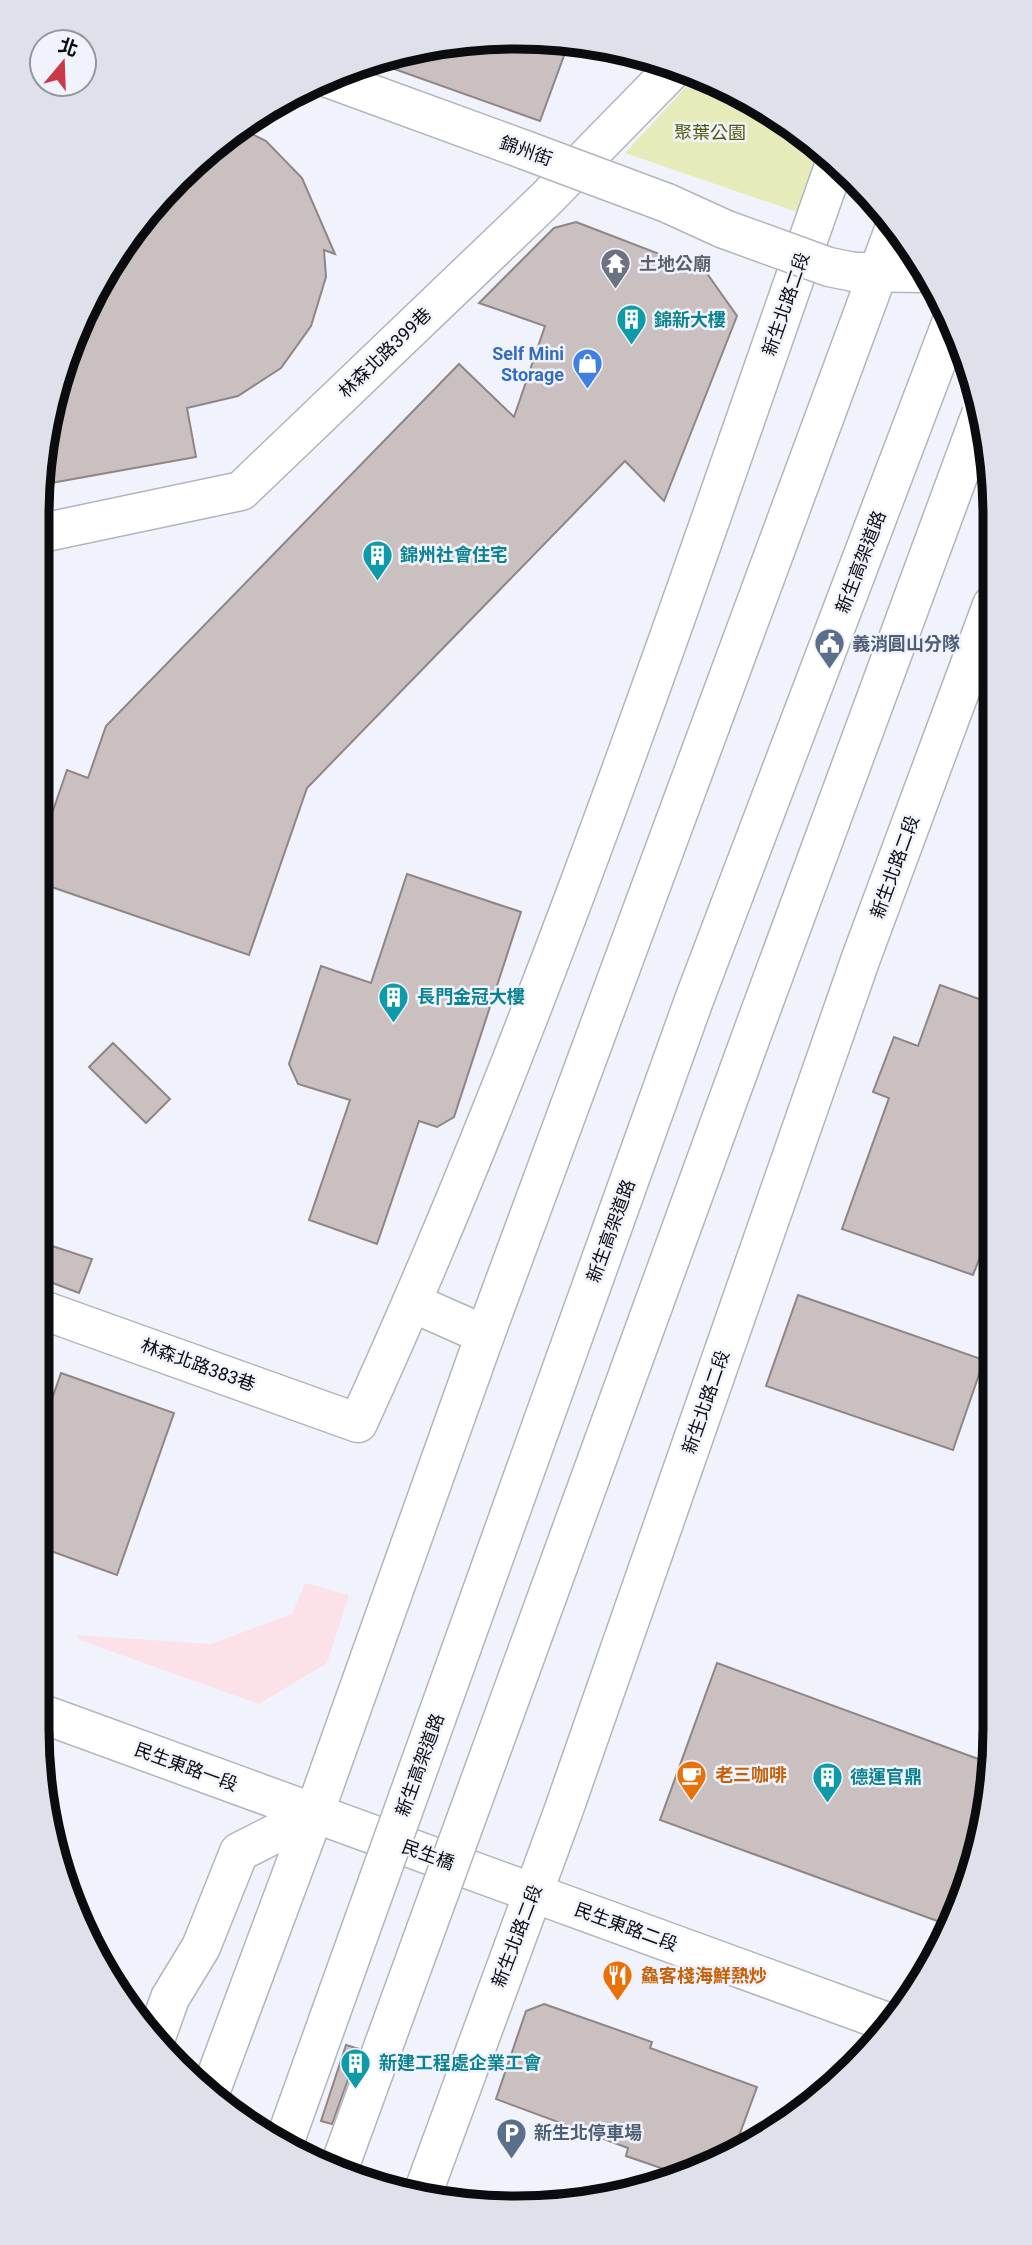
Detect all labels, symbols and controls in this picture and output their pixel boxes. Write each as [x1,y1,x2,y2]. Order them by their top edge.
north arrow [28,28,98,98]
text: 北 [56,33,81,61]
park label: 聚葉公園 [674,122,746,143]
street label: 錦州街 [497,131,555,170]
temple icon: 土地公廟 [599,247,633,291]
street label: 新生北路二段 [758,249,813,358]
place label: 土地公廟 [639,253,711,274]
street label: 林森北路399巷 [334,303,435,402]
building icon: 錦新大樓 [614,303,648,347]
place label: 錦新大樓 [654,309,726,330]
place label: Self Mini Storage [492,343,564,385]
shop icon: Self Mini Storage [570,347,604,391]
street label: 新生高架道路 [831,508,890,616]
building icon: 錦州社會住宅 [360,538,394,582]
place label: 錦州社會住宅 [400,544,508,565]
public building icon: 義消圓山分隊 [812,627,846,671]
place label: 義消圓山分隊 [852,633,960,654]
street label: 新生北路二段 [866,812,923,921]
building icon: 長門金冠大樓 [377,980,411,1024]
place label: 長門金冠大樓 [417,986,525,1007]
street label: 新生高架道路 [582,1176,639,1285]
street label: 林森北路383巷 [138,1334,258,1395]
street label: 新生北路二段 [678,1347,733,1456]
street label: 新生高架道路 [391,1710,448,1819]
street label: 民生東路一段 [132,1738,241,1795]
cafe icon: 老三咖啡 [675,1758,709,1802]
building icon: 德運官鼎 [810,1760,844,1804]
place label: 老三咖啡 [715,1764,787,1785]
place label: 德運官鼎 [850,1766,922,1787]
street label: 民生橋 [399,1835,457,1874]
street label: 新生北路二段 [487,1882,546,1990]
street label: 民生東路二段 [572,1898,681,1955]
restaurant icon: 鱻客棧海鮮熱炒 [601,1959,635,2003]
place label: 鱻客棧海鮮熱炒 [641,1965,767,1986]
building icon: 新建工程處企業工會 [339,2046,373,2090]
place label: 新建工程處企業工會 [379,2052,542,2073]
parking icon: 新生北停車場 [494,2116,528,2160]
place label: 新生北停車場 [534,2122,642,2143]

